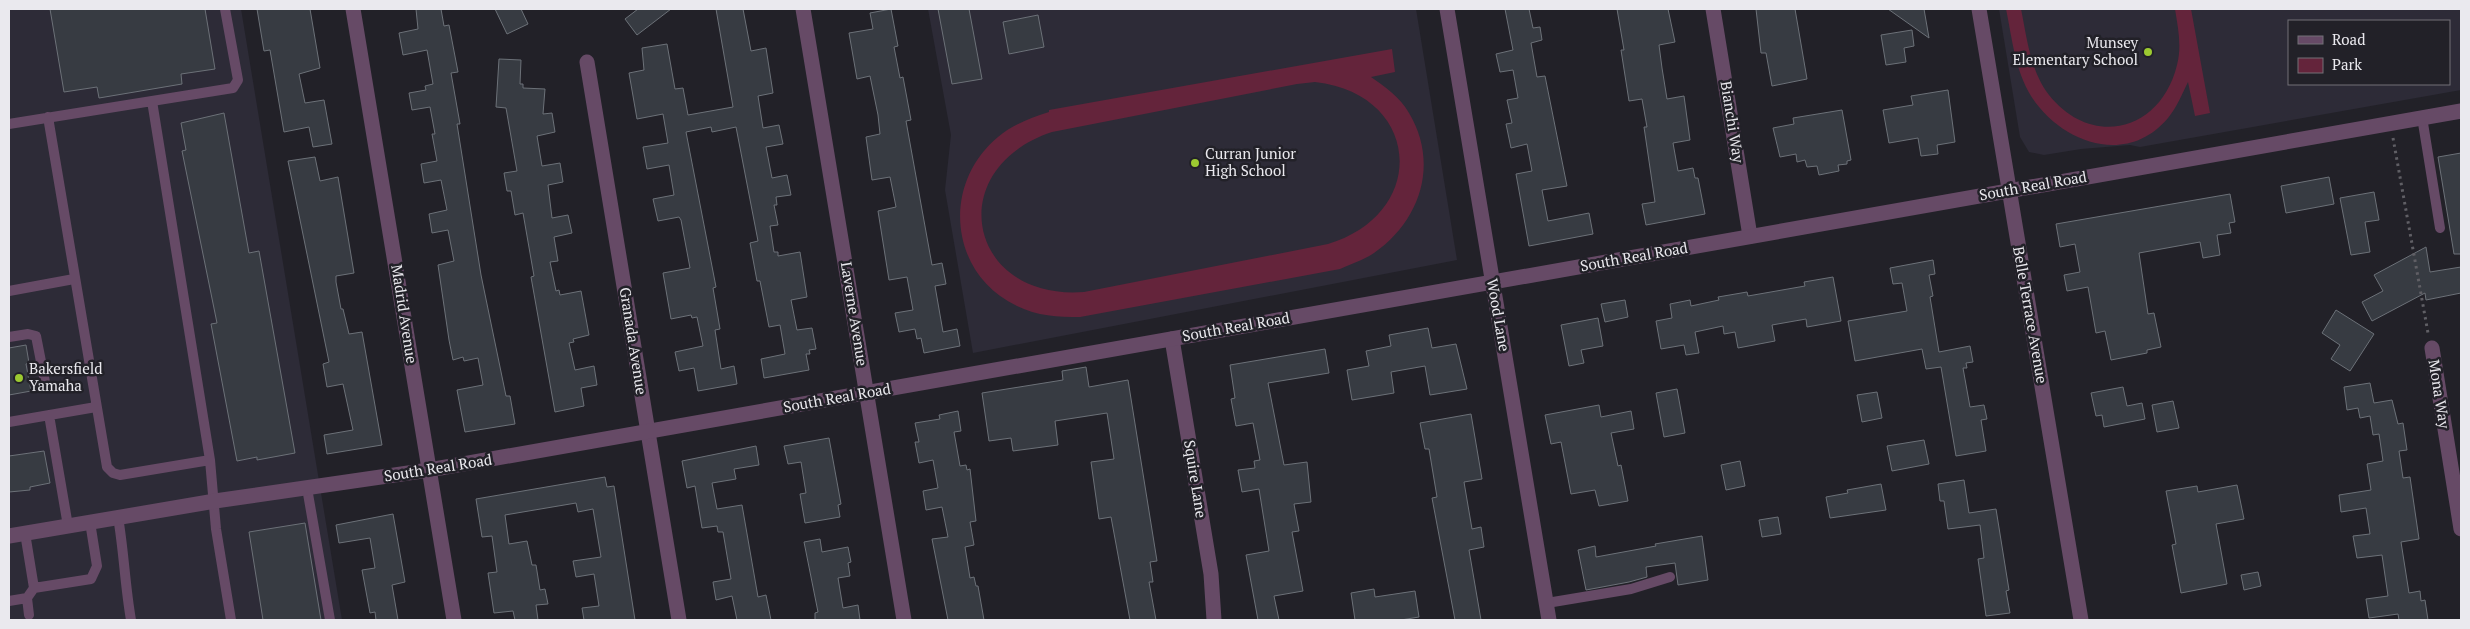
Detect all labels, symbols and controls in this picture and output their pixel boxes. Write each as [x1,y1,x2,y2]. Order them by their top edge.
legend [2288,20,2450,85]
text: Road [2332,29,2365,49]
place label: Munsey Elementary School [2012,32,2138,69]
marker: Munsey Elementary School [2142,46,2154,58]
text: Park [2332,54,2362,74]
street label: Bianchi Way [1717,80,1749,164]
place label: Curran Junior High School [1205,143,1296,180]
marker: Curran Junior High School [1189,157,1201,169]
street label: South Real Road [1977,166,2088,204]
street label: South Real Road [1578,237,1689,275]
street label: Belle Terrace Avenue [2009,245,2053,385]
street label: Laverne Avenue [837,260,873,367]
street label: Madrid Avenue [387,263,423,365]
street label: Wood Lane [1483,277,1515,353]
street label: Granada Avenue [616,286,652,396]
street label: South Real Road [1180,307,1291,345]
place label: Bakersfield Yamaha [29,358,103,395]
street label: Mona Way [2425,358,2455,430]
marker: Bakersfield Yamaha [13,372,25,384]
street label: South Real Road [781,378,892,416]
street label: Squire Lane [1180,438,1212,519]
street label: South Real Road [382,449,493,485]

